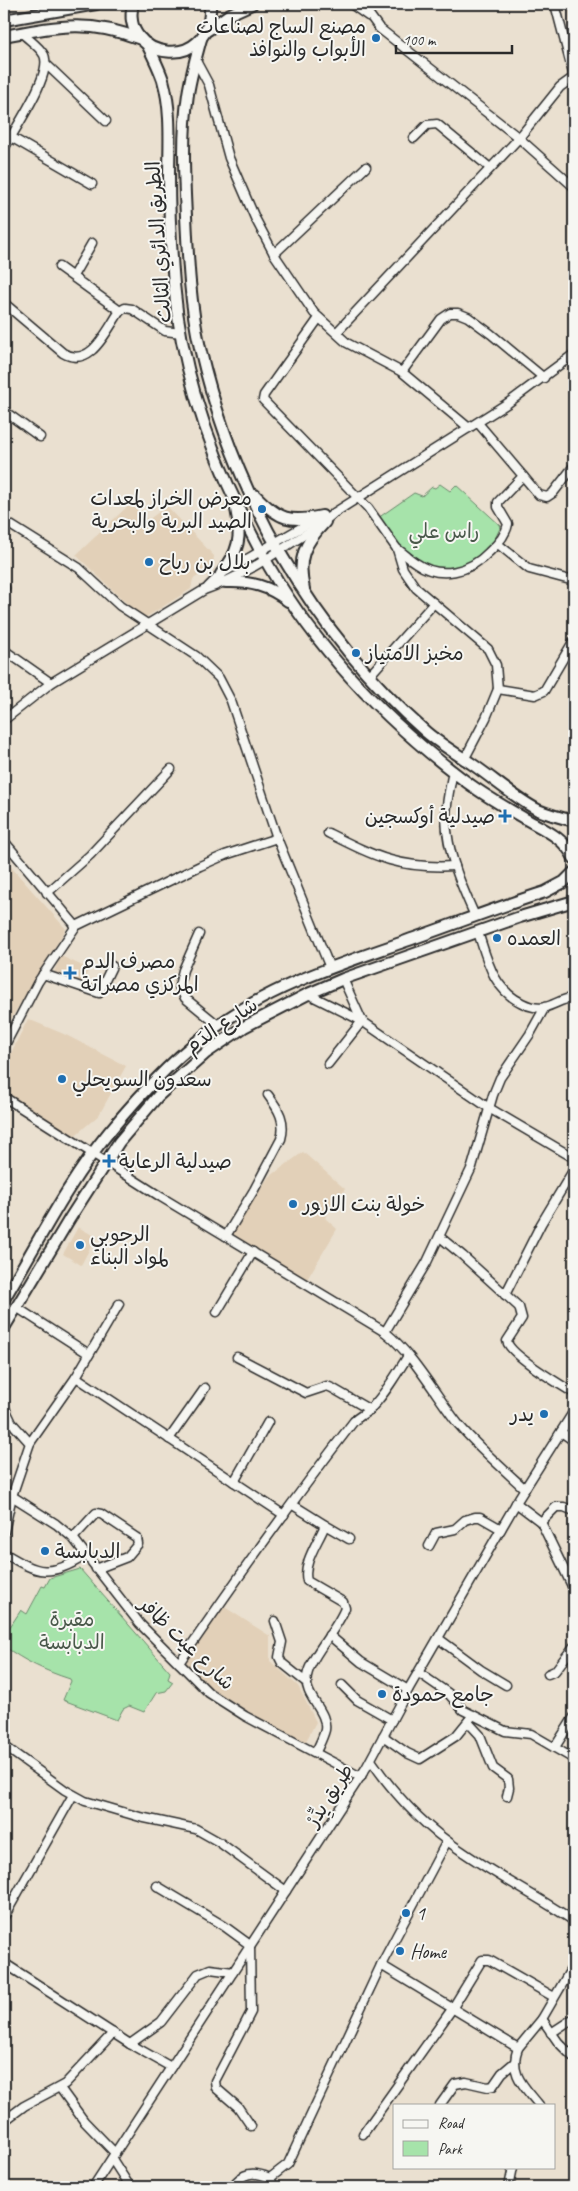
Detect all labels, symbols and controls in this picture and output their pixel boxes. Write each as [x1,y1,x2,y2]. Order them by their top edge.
place label: مصنع الساج لصناعات الأبواب والنوافذ [196,14,366,63]
scale bar [396,22,512,54]
text: 100 m [403,31,437,50]
marker: مصنع الساج لصناعات الأبواب والنوافذ [370,32,382,44]
street label: الطريق الدائري الثالث [140,160,179,324]
place label: معرض الخراز لمعدات الصيد البرية والبحرية [90,486,252,534]
marker: معرض الخراز لمعدات الصيد البرية والبحرية [256,503,268,515]
park label: راس علي [409,519,479,549]
place label: بلال بن رباح [159,550,250,575]
marker: بلال بن رباح [143,556,155,568]
place label: مخبز اﻻمتياز [364,641,464,666]
marker: مخبز اﻻمتياز [350,647,362,659]
place label: صيدلية أوكسجين [365,804,495,829]
marker: صيدلية أوكسجين [499,810,511,822]
place label: العمده [507,926,561,951]
marker: العمده [491,932,503,944]
place label: مصرف الدم المركزي مصراتة [81,949,199,999]
marker: مصرف الدم المركزي مصراتة [63,966,77,980]
street label: شارع الدَم [180,992,264,1061]
place label: سعدون السويحلي [72,1067,212,1097]
marker: سعدون السويحلي [56,1073,68,1085]
place label: صيدلية الرعاية [119,1149,232,1174]
marker: صيدلية الرعاية [103,1155,115,1167]
place label: خولة بنت الازور [301,1192,425,1217]
marker: خولة بنت الازور [287,1198,299,1210]
place label: الرجوبي لمواد البناء [90,1222,169,1270]
marker: الرجوبي لمواد البناء [74,1239,86,1251]
place label: يدر [508,1402,534,1427]
marker: يدر [538,1408,550,1420]
place label: الدبابسة [55,1539,120,1564]
marker: الدبابسة [39,1545,51,1557]
street label: شارع عيت ظافر [131,1590,240,1696]
park label: مقبرة الدبابسة [39,1607,105,1655]
place label: جامع حمودة [392,1682,494,1709]
marker: جامع حمودة [376,1688,388,1700]
street label: طريق يِدِّرْ [299,1759,362,1835]
place label: 1 [416,1901,426,1926]
marker: 1 [400,1907,412,1919]
place label: Home [410,1939,448,1964]
marker: Home [394,1945,406,1957]
legend [393,2104,556,2168]
text: Road [438,2114,465,2133]
text: Park [438,2140,463,2159]

